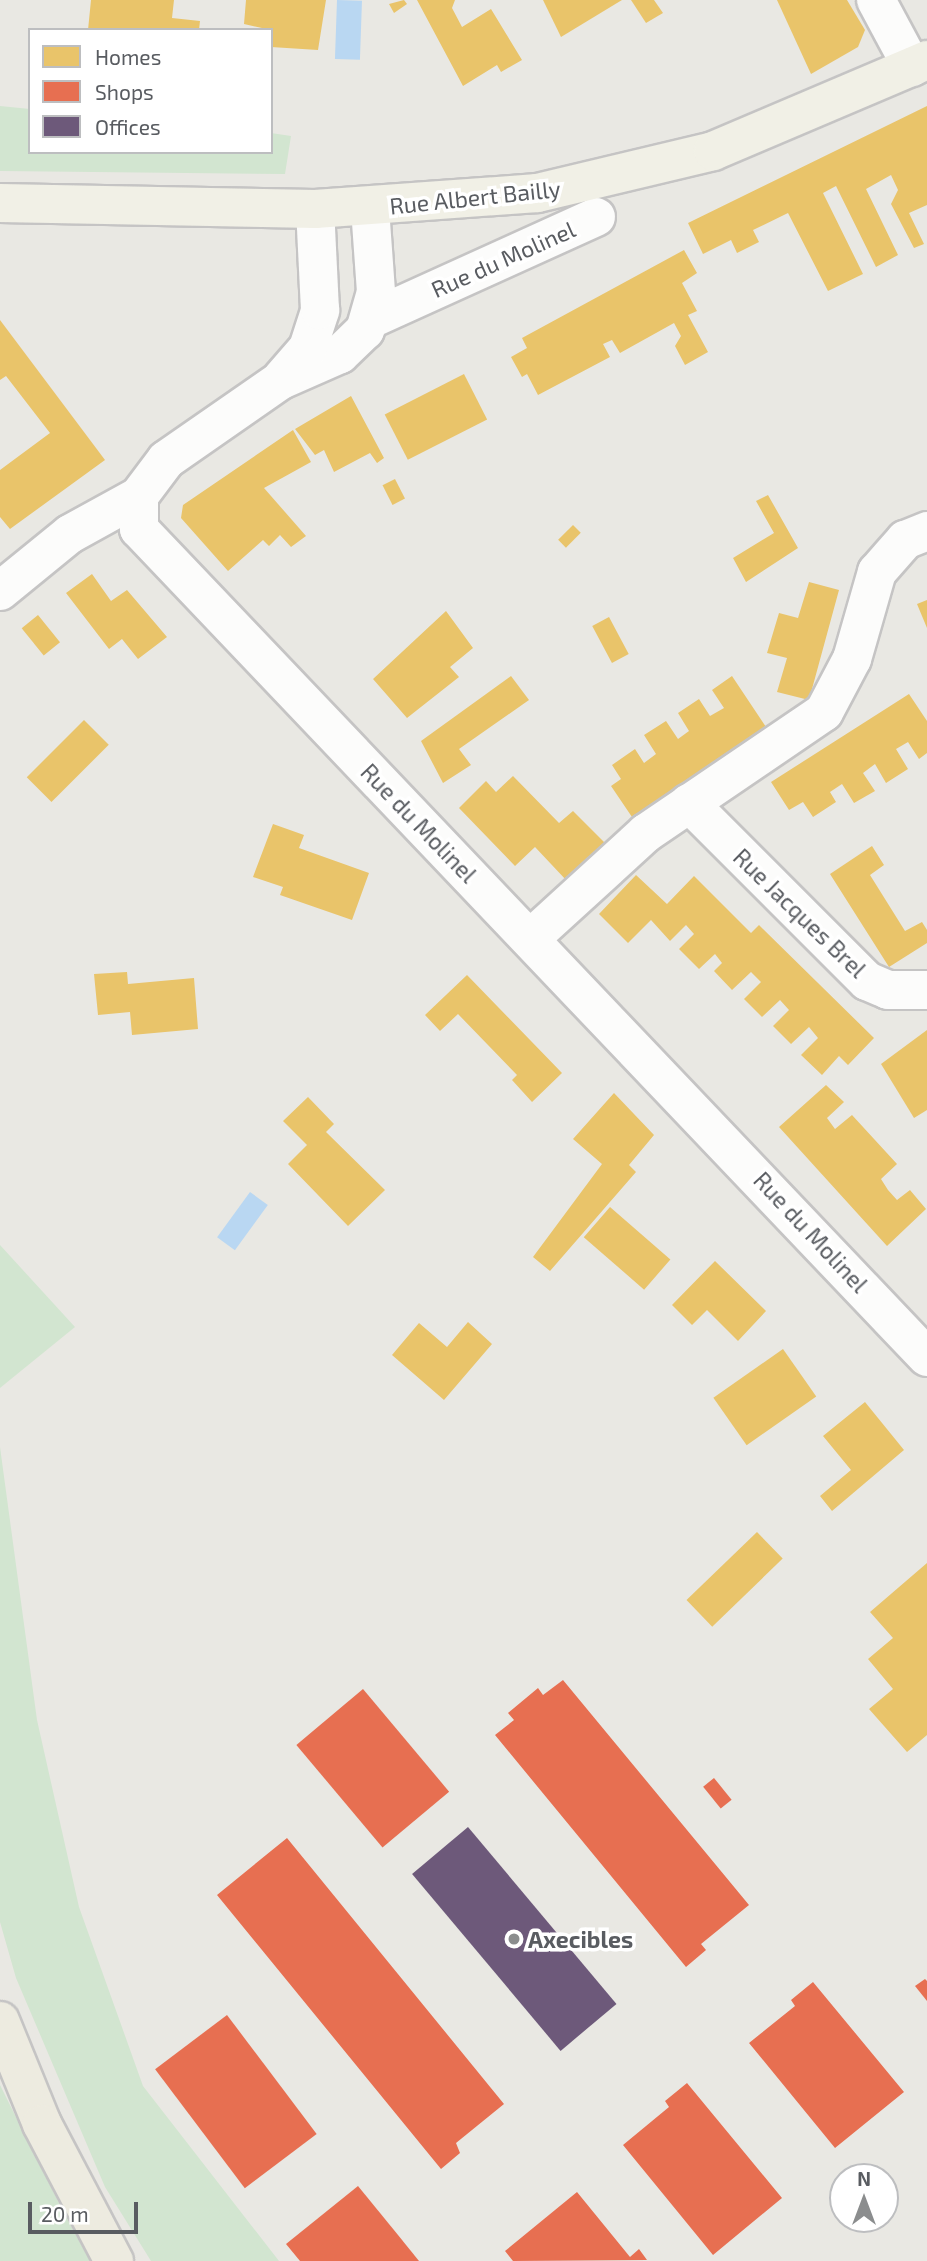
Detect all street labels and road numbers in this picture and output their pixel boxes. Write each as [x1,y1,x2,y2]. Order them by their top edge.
street label: Rue Albert Bailly [388,174,562,220]
street label: Rue du Molinel [427,215,579,303]
street label: Rue du Molinel [355,758,483,888]
street label: Rue Jacques Brel [728,843,872,983]
street label: Rue du Molinel [748,1166,874,1298]

